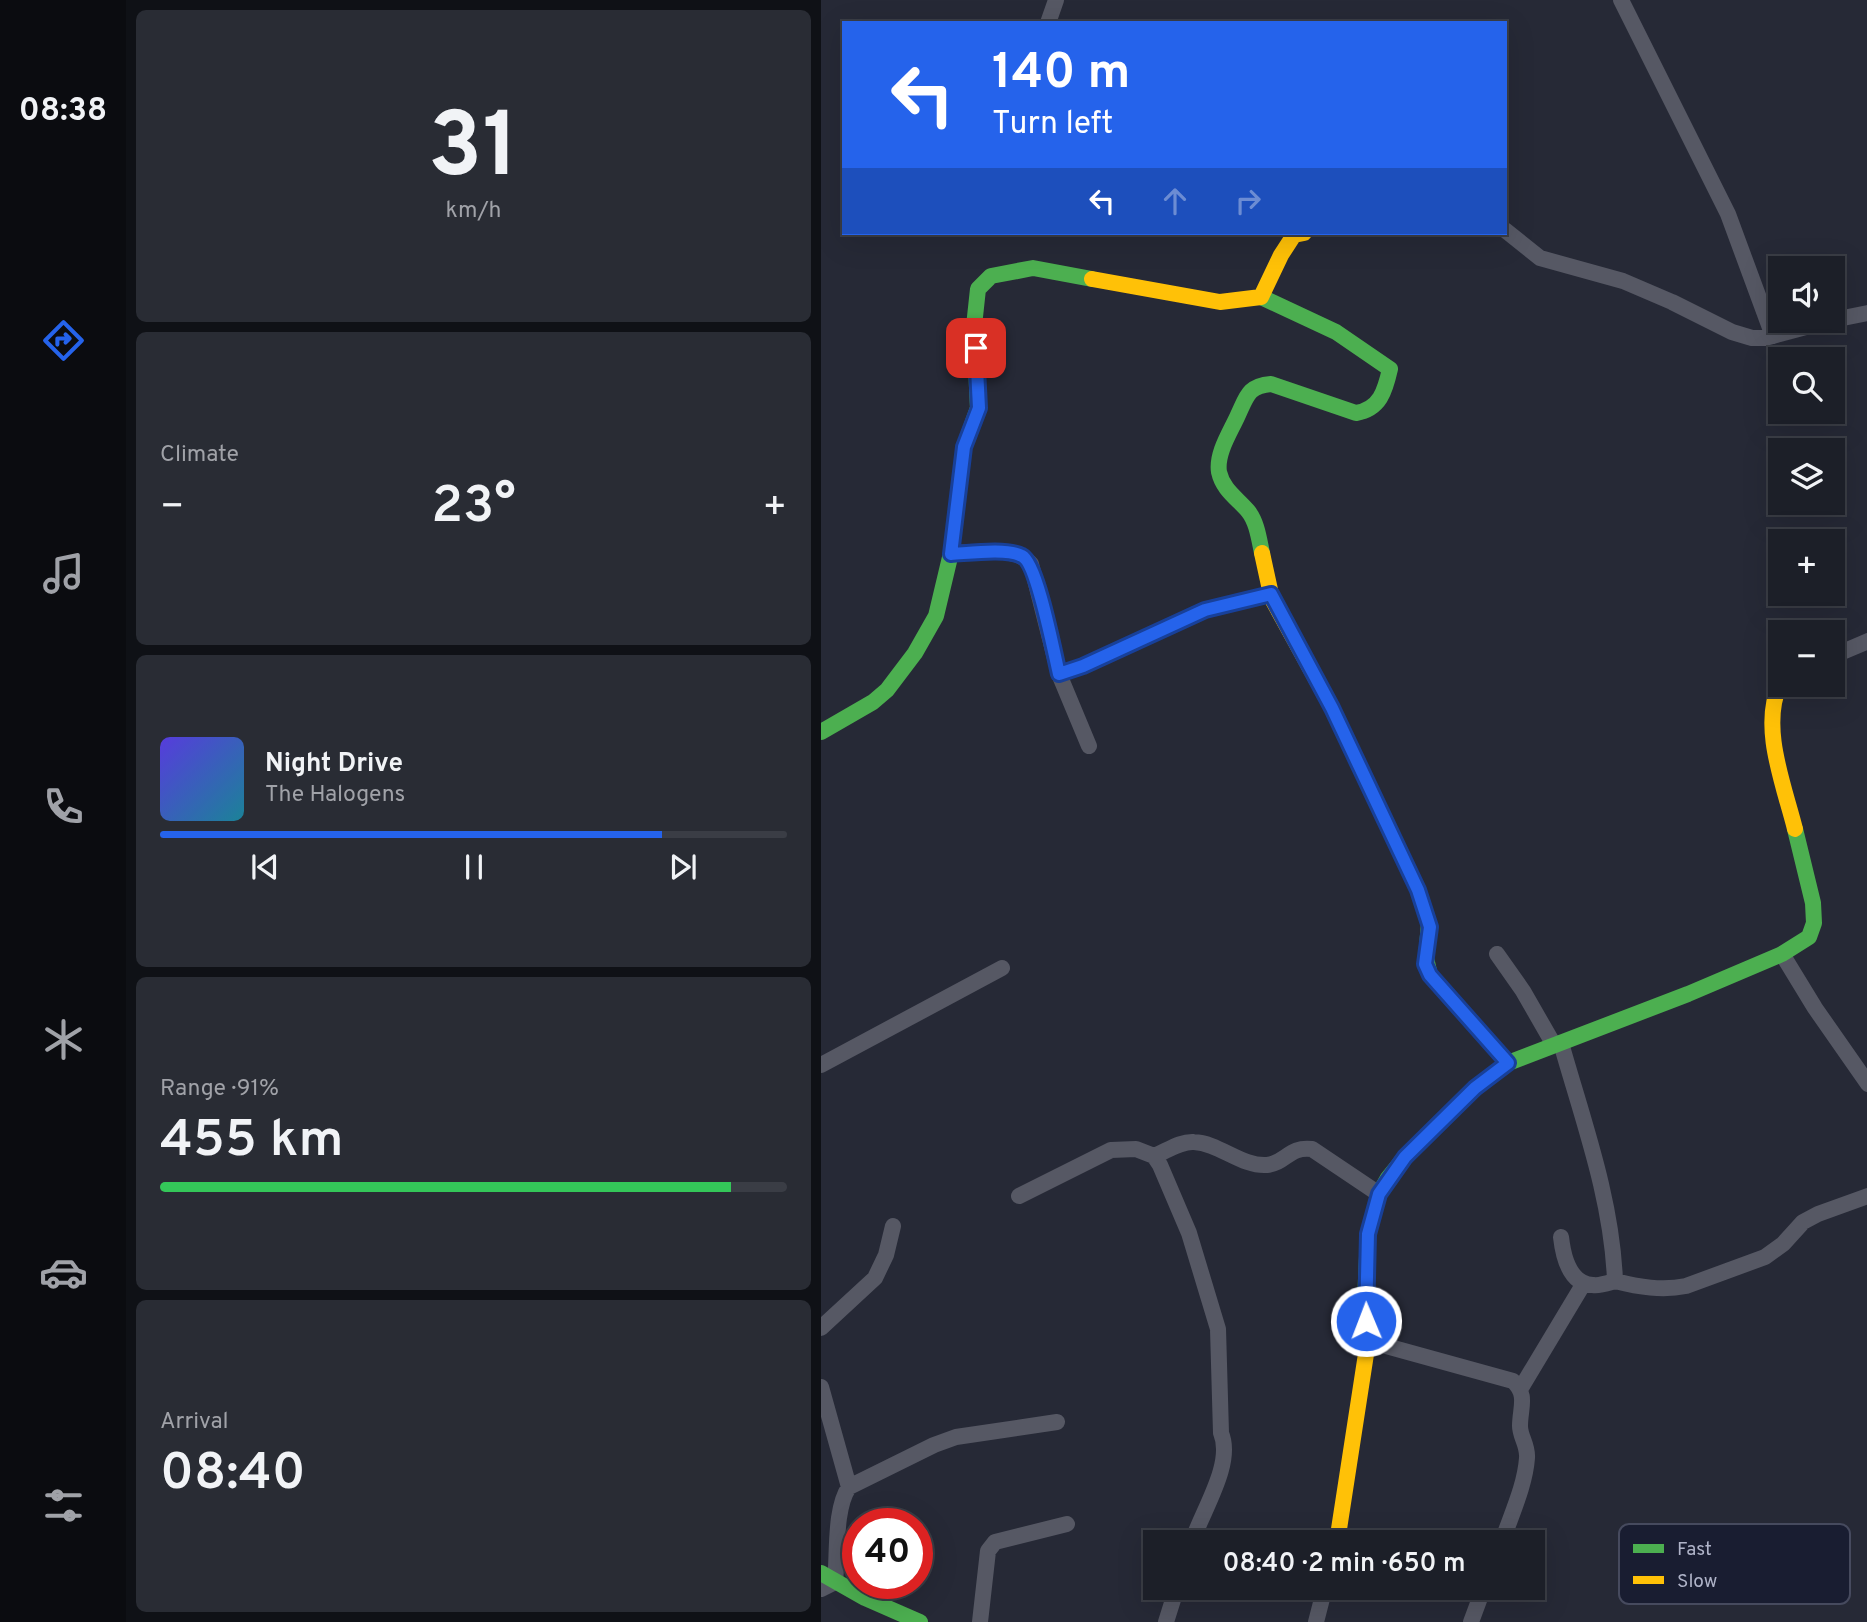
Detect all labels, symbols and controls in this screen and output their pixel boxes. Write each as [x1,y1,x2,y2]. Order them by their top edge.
text: 140 m [992,44,1131,106]
icon: left [877,49,968,140]
text: 08:38 [19,92,107,132]
text: 31 [428,94,519,209]
text: Turn left [992,105,1113,145]
icon: left [1083,182,1121,220]
icon: ahead [1156,182,1194,220]
icon: right [1229,182,1267,220]
text: km/h [446,197,501,226]
map controls [1768,256,1845,697]
button: sound [1768,256,1845,333]
icon: directions [39,316,88,365]
pin [946,318,1006,378]
icon: arrive [957,329,995,367]
button: search [1768,347,1845,424]
button: layers [1768,438,1845,515]
text: Climate [160,441,239,470]
text: 23° [431,475,516,541]
text: − [160,484,185,533]
text: + [762,484,787,533]
button: + [1768,529,1845,606]
icon: music [39,549,88,598]
button: − [1768,620,1845,697]
text: Night Drive [265,748,403,781]
text: The Halogens [265,781,405,810]
icon: phone [39,782,88,831]
icon: previous [246,848,284,886]
icon: pause [455,848,493,886]
icon: next [664,848,702,886]
icon: climate [39,1015,88,1064]
text: Range · 91% [160,1075,279,1104]
text: 455 km [160,1109,343,1175]
icon: car [39,1248,88,1297]
position arrow [1329,1284,1403,1358]
text: Arrival [160,1408,229,1437]
text: 08:40 [160,1442,306,1508]
icon: filters [39,1481,88,1530]
speed limit sign: 40 [842,1508,933,1599]
legend [1619,1524,1850,1604]
text: Fast [1677,1538,1712,1562]
text: 08:40 · 2 min · 650 m [1223,1548,1465,1581]
text: Slow [1677,1570,1717,1594]

